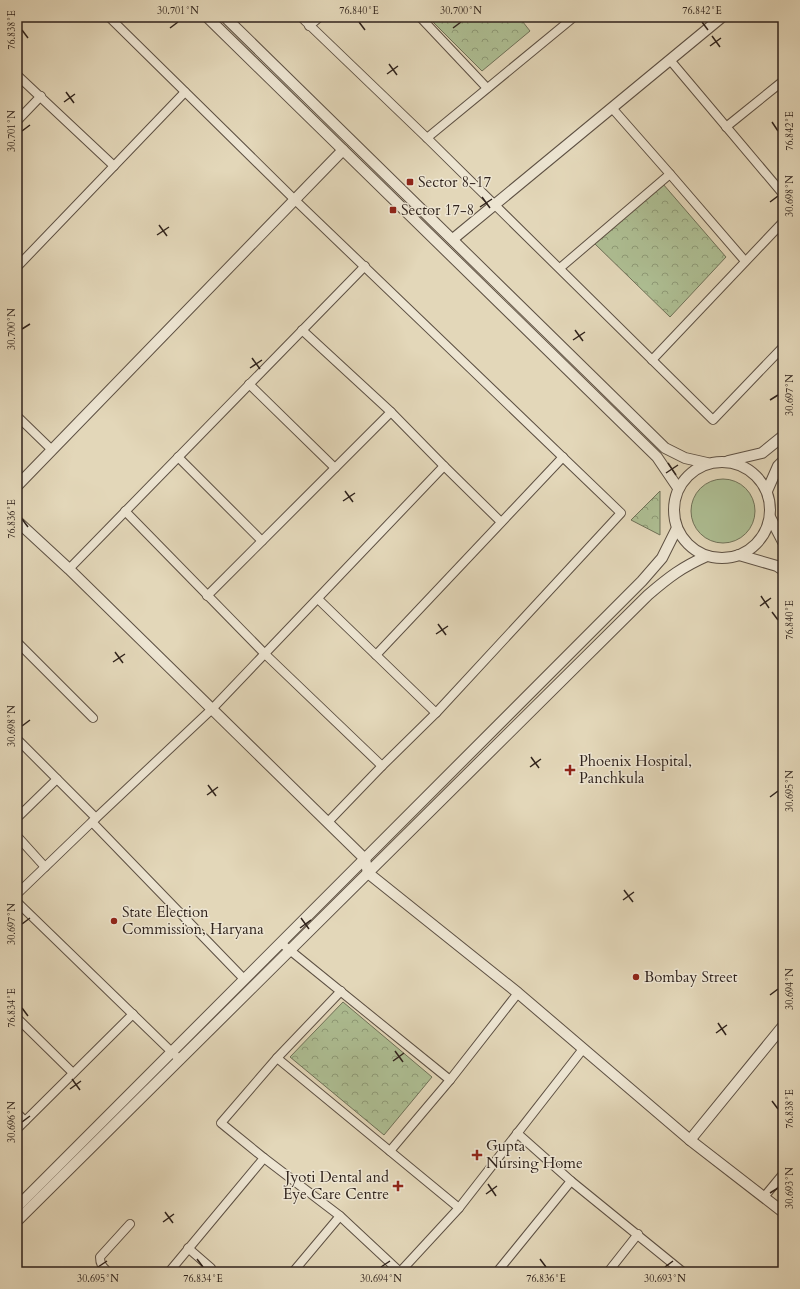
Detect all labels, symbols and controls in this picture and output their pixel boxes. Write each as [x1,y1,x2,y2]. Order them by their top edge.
text: 30.701°N [157,4,199,18]
text: 76.840°E [339,4,379,18]
text: 30.700°N [440,4,482,18]
text: 76.842°E [682,4,722,18]
text: 76.838°E [5,10,19,50]
text: 30.701°N [5,110,19,152]
text: 76.842°E [783,111,797,151]
place label: Sector 8-17 [418,172,492,192]
text: 30.698°N [783,175,797,217]
marker: Sector 8-17 [405,177,415,187]
place label: Sector 17-8 [401,200,474,220]
marker: Sector 17-8 [388,205,398,215]
text: 30.700°N [5,308,19,350]
text: 30.697°N [783,374,797,416]
text: 76.836°E [5,499,19,539]
text: 76.840°E [783,600,797,640]
text: 30.698°N [5,705,19,747]
place label: Phoenix Hospital, Panchkula [579,751,692,788]
marker: Phoenix Hospital, Panchkula [564,764,576,776]
text: 30.695°N [783,770,797,812]
place label: State Election Commission, Haryana [122,902,264,939]
text: 30.697°N [5,903,19,945]
marker: State Election Commission, Haryana [109,916,119,926]
place label: Bombay Street [644,967,738,987]
text: 30.694°N [783,968,797,1010]
marker: Bombay Street [631,972,641,982]
text: 76.834°E [5,988,19,1028]
text: 76.838°E [783,1089,797,1129]
text: 30.696°N [5,1101,19,1143]
place label: Gupta Nursing Home [486,1136,583,1173]
marker: Gupta Nursing Home [471,1149,483,1161]
place label: Jyoti Dental and Eye Care Centre [283,1167,389,1204]
text: 30.693°N [783,1167,797,1209]
marker: Jyoti Dental and Eye Care Centre [392,1180,404,1192]
text: 30.695°N [77,1272,119,1286]
text: 76.834°E [183,1272,223,1286]
text: 30.694°N [360,1272,402,1286]
text: 76.836°E [526,1272,566,1286]
text: 30.693°N [644,1272,686,1286]

